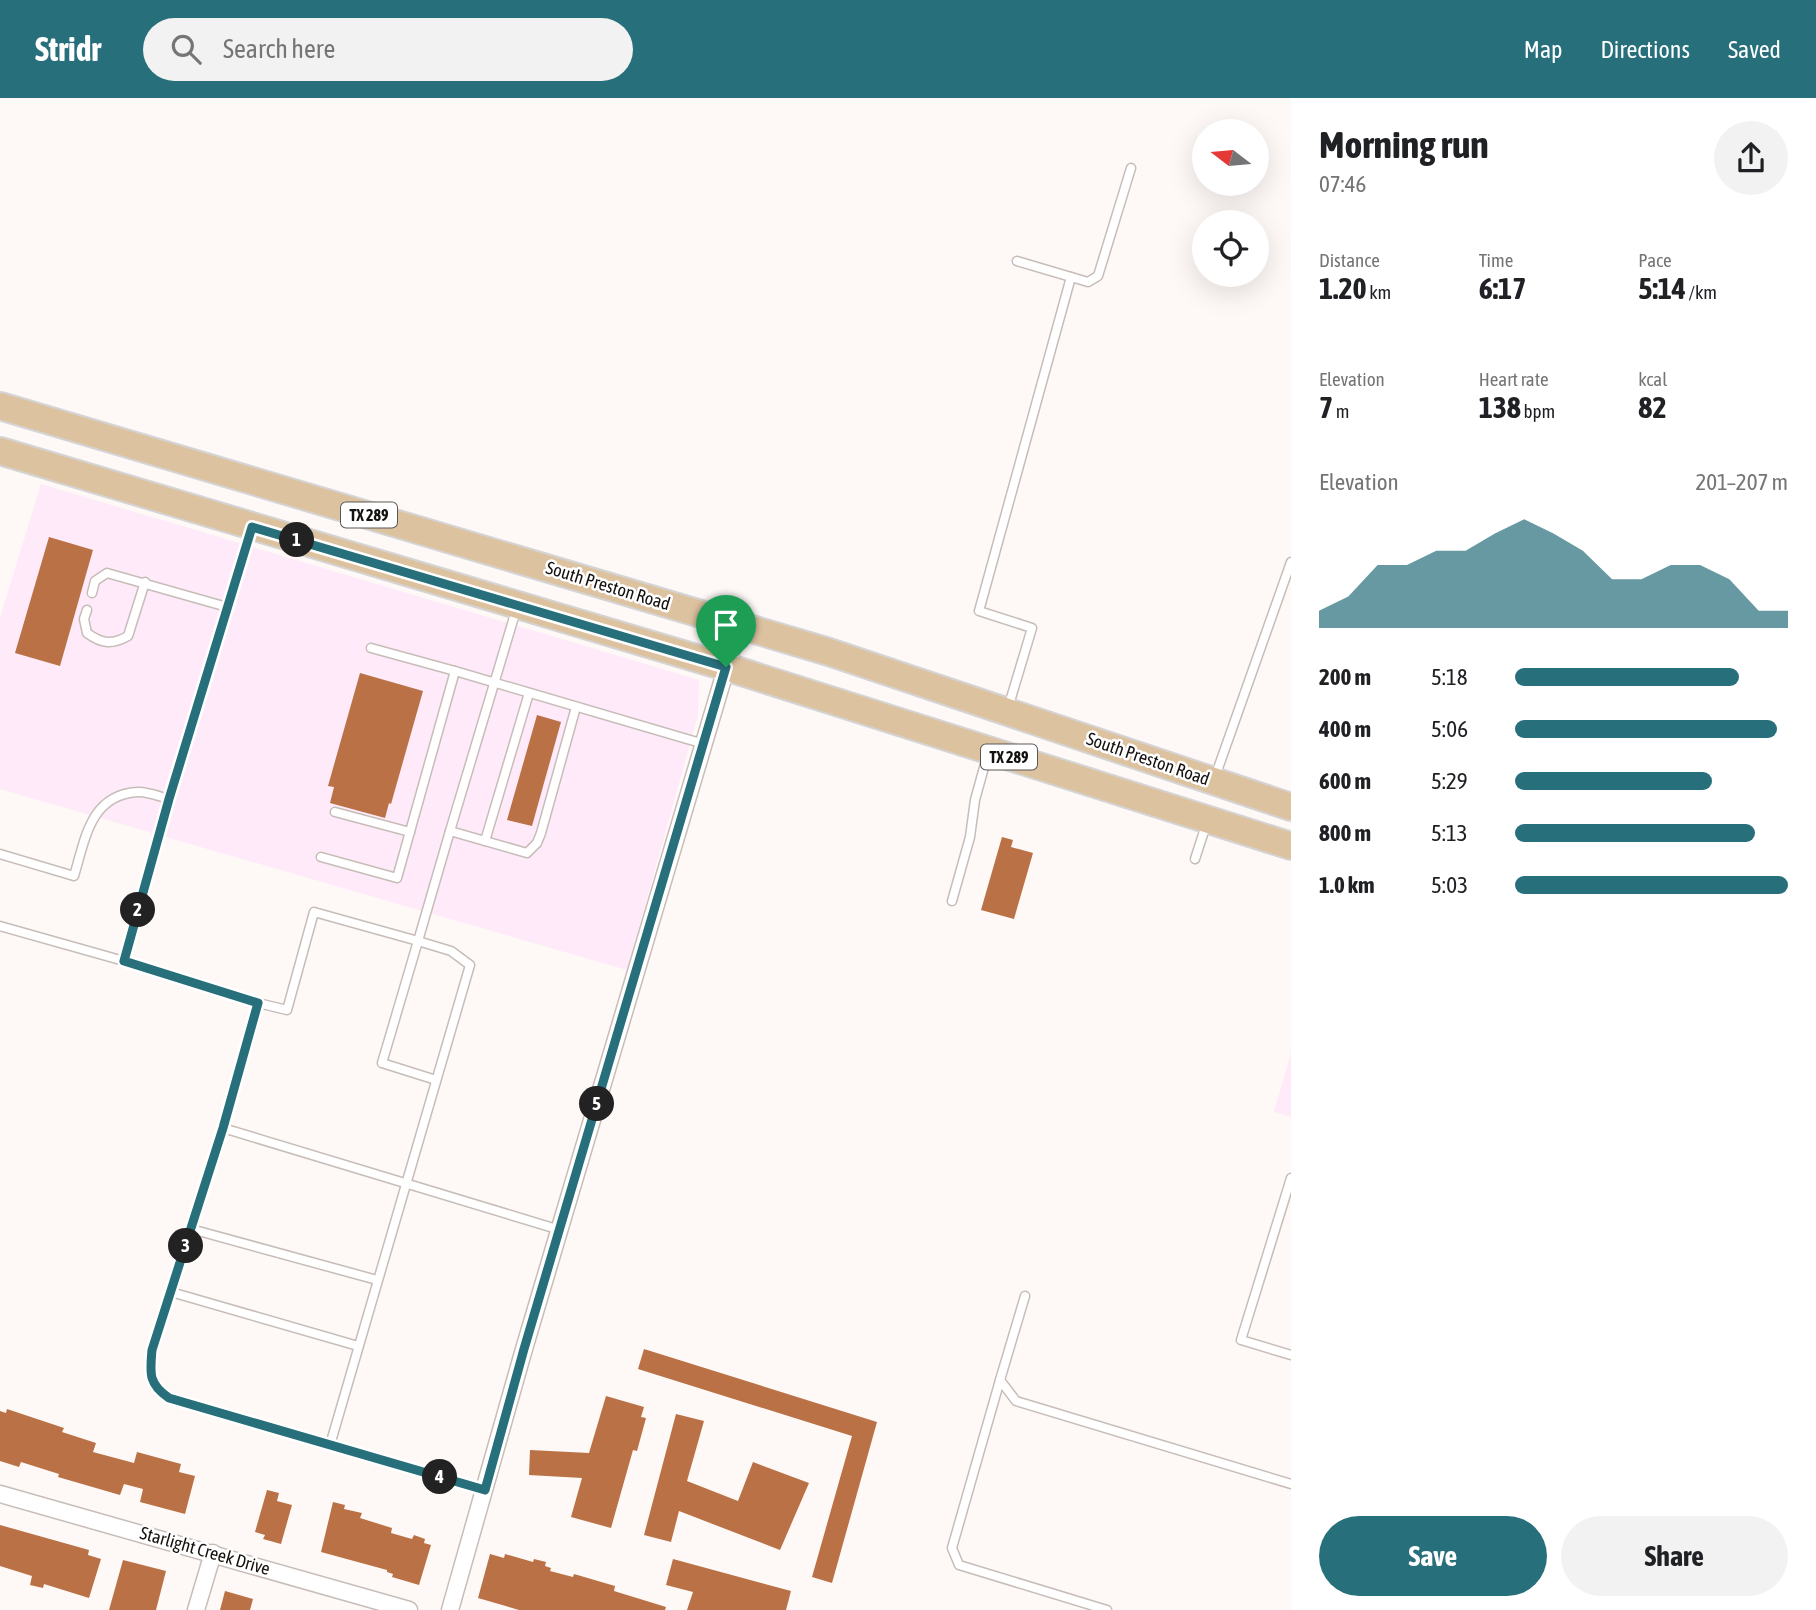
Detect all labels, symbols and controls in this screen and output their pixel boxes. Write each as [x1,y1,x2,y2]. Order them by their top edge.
search box [143,18,633,81]
text: Stridr [35,30,101,68]
icon: search [167,30,205,68]
text: Search here [223,34,335,64]
text: Map [1524,36,1562,63]
text: Directions [1600,36,1690,63]
text: Saved [1728,36,1781,63]
north arrow [1192,119,1269,196]
map controls [1192,119,1269,287]
button: share [1714,121,1788,195]
text: Morning run [1319,123,1489,166]
text: 07:46 [1319,171,1366,197]
button: locate [1192,210,1269,287]
text: Distance [1319,249,1380,271]
text: Time [1479,249,1513,271]
text: Pace [1638,249,1672,271]
text: 1.20 [1319,271,1367,305]
text: 6:17 [1479,271,1526,305]
text: 5:14 [1638,271,1686,305]
text: km [1367,281,1391,303]
text: /km [1686,281,1717,303]
text: Elevation [1319,368,1385,390]
text: Heart rate [1479,368,1549,390]
text: kcal [1638,368,1667,390]
text: 7 [1319,390,1333,424]
text: 138 [1479,390,1521,424]
text: 82 [1638,390,1667,424]
text: m [1333,400,1349,422]
text: bpm [1521,400,1555,422]
text: Elevation [1319,469,1399,495]
text: 201–207 m [1695,469,1788,495]
road number: TX 289 [341,502,397,528]
pin: 1 [280,522,314,558]
text: 1 [292,528,301,550]
street label: South Preston Road [543,557,673,614]
pin [696,595,756,667]
icon: arrive [707,606,745,644]
text: 200 m [1319,664,1371,690]
text: 5:18 [1431,664,1468,690]
text: 400 m [1319,716,1371,742]
text: 5:06 [1431,716,1468,742]
street label: South Preston Road [1084,728,1212,789]
road number: TX 289 [981,744,1037,770]
text: 600 m [1319,768,1371,794]
text: 5:29 [1431,768,1468,794]
text: 800 m [1319,820,1371,846]
text: 5:13 [1431,820,1468,846]
text: 1.0 km [1319,872,1375,898]
text: 5:03 [1431,872,1468,898]
pin: 2 [120,892,156,928]
text: 2 [133,898,142,920]
pin: 5 [580,1086,614,1122]
text: 5 [592,1092,601,1114]
pin: 3 [168,1228,204,1264]
text: 3 [181,1234,190,1256]
pin: 4 [422,1460,458,1494]
text: 4 [435,1465,444,1487]
button: Save [1319,1516,1547,1596]
button: Share [1561,1516,1788,1596]
street label: Starlight Creek Drive [138,1522,273,1579]

